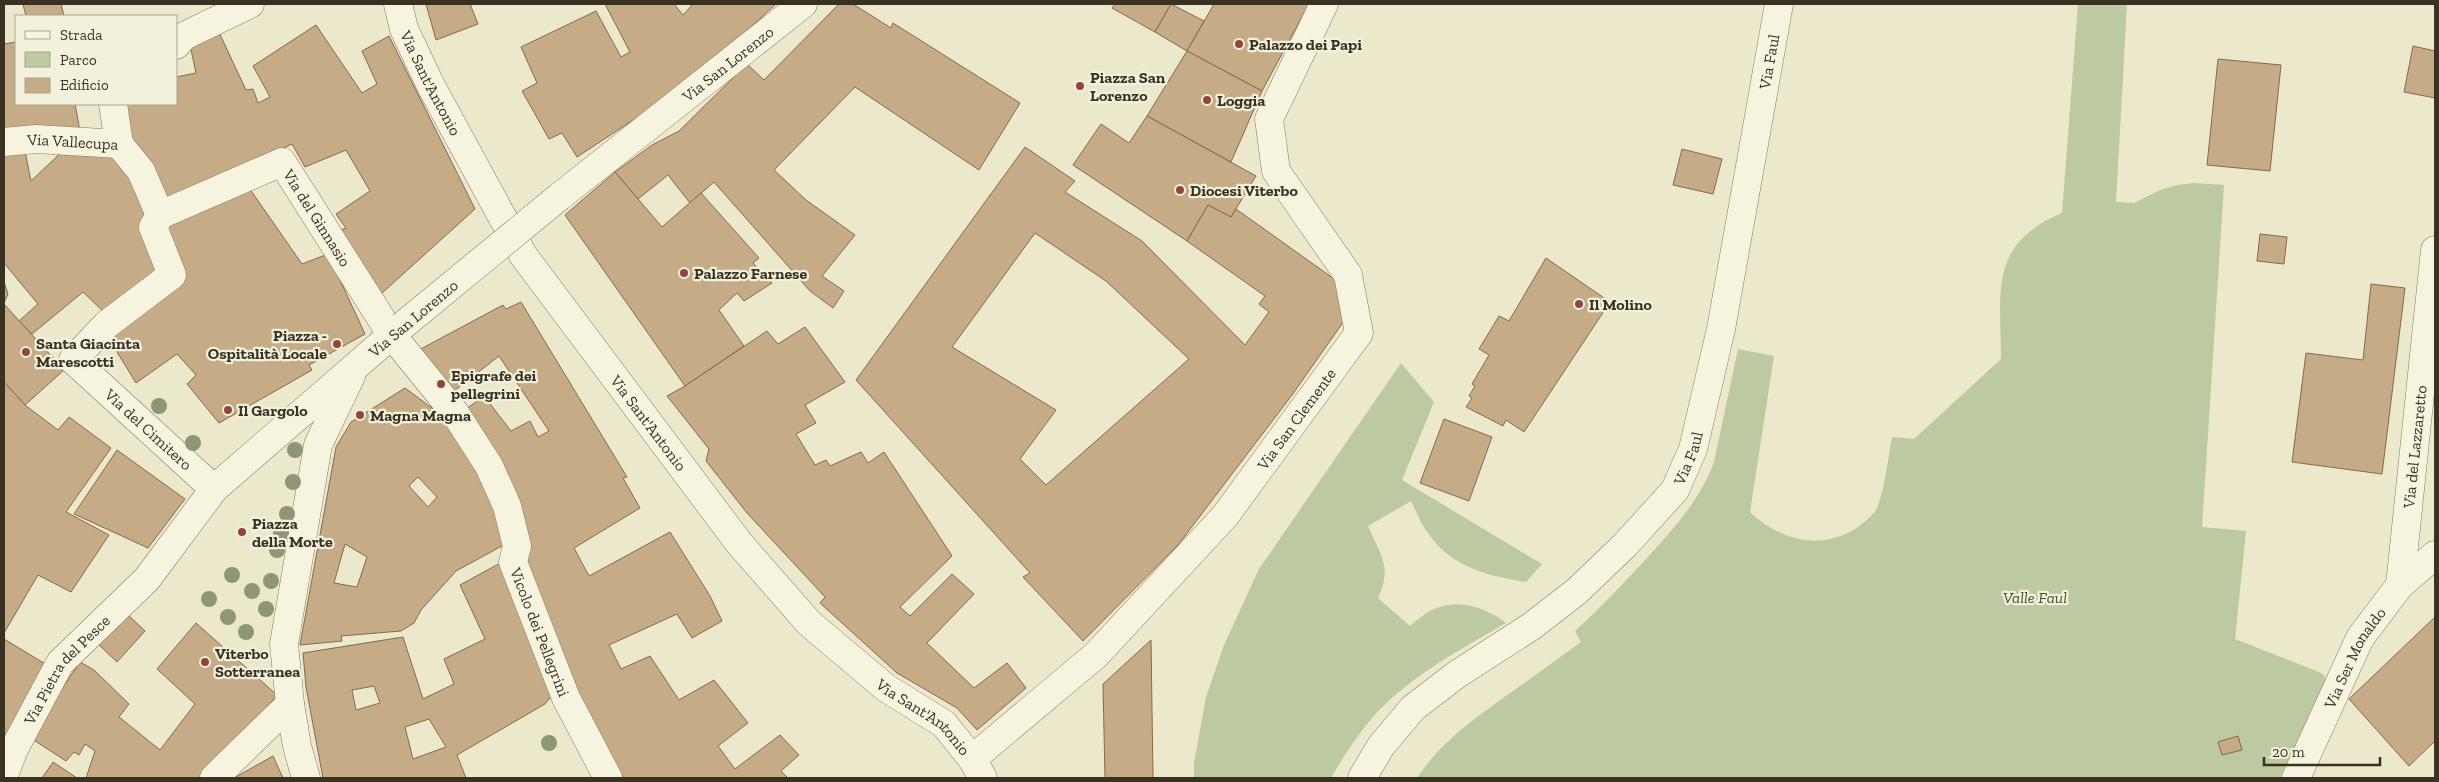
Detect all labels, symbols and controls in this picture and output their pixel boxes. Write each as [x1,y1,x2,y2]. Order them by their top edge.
legend [15,15,178,105]
street label: Via San Lorenzo [678,22,777,107]
text: Strada [60,26,103,44]
street label: Via Sant'Antonio [396,27,465,139]
street label: Via Faul [1755,33,1783,92]
place label: Palazzo dei Papi [1249,35,1362,54]
marker: Palazzo dei Papi [1233,38,1245,50]
text: Parco [60,51,97,69]
place label: Piazza San Lorenzo [1090,68,1166,105]
text: Edificio [60,76,109,94]
marker: Piazza San Lorenzo [1074,80,1086,92]
place label: Loggia [1217,91,1265,110]
marker: Loggia [1201,94,1213,106]
street label: Via Vallecupa [25,130,119,154]
street label: Via del Ginnasio [278,165,355,270]
place label: Diocesi Viterbo [1190,181,1298,200]
marker: Diocesi Viterbo [1174,184,1186,196]
place label: Palazzo Farnese [694,264,807,283]
marker: Palazzo Farnese [678,267,690,279]
street label: Via San Lorenzo [364,275,462,362]
place label: Il Molino [1589,295,1652,314]
marker: Il Molino [1573,298,1585,310]
place label: Piazza - Ospitalità Locale [208,326,327,363]
place label: Santa Giacinta Marescotti [36,334,140,371]
marker: Piazza - Ospitalità Locale [331,338,343,350]
marker: Santa Giacinta Marescotti [20,346,32,358]
street label: Via San Clemente [1253,365,1340,474]
place label: Epigrafe dei pellegrini [451,366,537,403]
street label: Via Sant'Antonio [606,371,691,475]
marker: Epigrafe dei pellegrini [435,378,447,390]
street label: Via del Cimitero [100,384,196,474]
street label: Via del Lazzaretto [2399,384,2431,510]
place label: Il Gargolo [238,401,308,420]
marker: Il Gargolo [222,404,234,416]
place label: Magna Magna [370,406,471,425]
marker: Magna Magna [354,409,366,421]
street label: Via Faul [1669,430,1707,489]
place label: Piazza della Morte [252,514,333,551]
marker: Piazza della Morte [236,526,248,538]
street label: Vicolo dei Pellegrini [506,564,574,700]
park label: Valle Faul [2003,588,2067,607]
street label: Via Ser Monaldo [2320,604,2390,712]
street label: Via Pietra del Pesce [19,611,114,729]
place label: Viterbo Sotterranea [215,644,300,681]
marker: Viterbo Sotterranea [199,656,211,668]
street label: Via Sant'Antonio [871,674,974,759]
scale bar [2264,734,2380,766]
text: 20 m [2272,743,2305,761]

